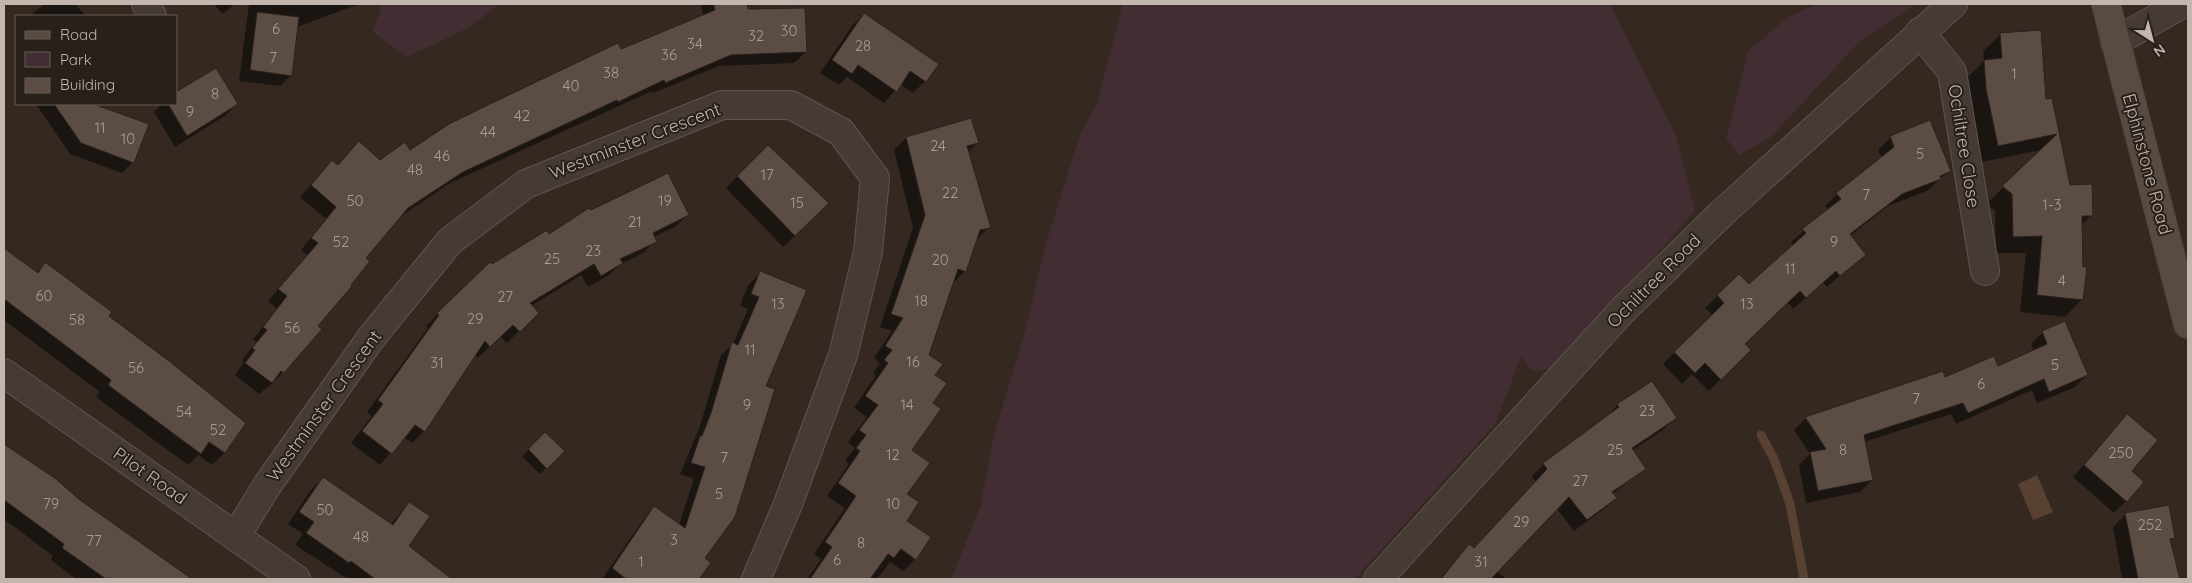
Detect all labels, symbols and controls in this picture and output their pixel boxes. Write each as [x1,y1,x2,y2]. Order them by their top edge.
legend [15,15,178,105]
north arrow [2127,15,2177,65]
house number: 6 [272,19,280,38]
house number: 30 [781,21,797,40]
text: Road [60,25,97,44]
house number: 32 [748,26,764,45]
house number: 34 [687,34,703,53]
house number: 28 [855,36,871,55]
text: N [2150,40,2169,61]
house number: 36 [661,45,677,64]
house number: 7 [269,48,277,67]
text: Park [60,50,92,69]
house number: 38 [603,63,619,82]
house number: 1 [2011,64,2017,83]
text: Building [60,75,115,94]
house number: 40 [563,76,579,95]
street label: Ochiltree Close [1943,83,1986,209]
house number: 8 [211,84,219,103]
street label: Elphinstone Road [2118,91,2177,237]
street label: Westminster Crescent [546,97,724,184]
house number: 9 [186,102,194,121]
house number: 42 [514,106,530,125]
house number: 11 [94,118,106,137]
house number: 44 [480,122,496,141]
house number: 10 [121,129,135,148]
house number: 24 [930,136,946,155]
house number: 5 [1916,144,1924,163]
house number: 46 [434,146,450,165]
house number: 48 [407,160,423,179]
house number: 17 [760,165,774,184]
house number: 22 [942,183,958,202]
house number: 7 [1862,185,1870,204]
house number: 50 [346,191,364,210]
house number: 19 [658,191,672,210]
house number: 15 [790,193,804,212]
house number: 1-3 [2042,195,2062,214]
house number: 21 [628,212,642,231]
street label: Ochiltree Road [1602,229,1706,333]
house number: 52 [333,232,349,251]
house number: 9 [1830,232,1838,251]
house number: 23 [585,241,601,260]
house number: 25 [544,249,560,268]
house number: 20 [931,250,949,269]
house number: 11 [1784,259,1796,278]
house number: 4 [2058,271,2066,290]
house number: 60 [36,286,53,305]
house number: 27 [497,287,513,306]
house number: 18 [914,291,928,310]
house number: 13 [771,294,785,313]
house number: 13 [1740,294,1754,313]
house number: 29 [467,309,483,328]
house number: 58 [69,310,85,329]
house number: 56 [284,318,300,337]
street label: Westminster Crescent [261,325,386,486]
house number: 11 [744,340,756,359]
house number: 16 [906,352,920,371]
house number: 31 [430,353,444,372]
house number: 5 [2051,355,2059,374]
house number: 56 [128,358,144,377]
house number: 6 [1977,374,1985,393]
house number: 7 [1912,389,1920,408]
house number: 9 [743,395,751,414]
house number: 14 [900,395,914,414]
house number: 23 [1639,401,1655,420]
house number: 54 [176,402,192,421]
house number: 52 [210,420,226,439]
house number: 25 [1607,440,1623,459]
house number: 8 [1839,440,1847,459]
street label: Pilot Road [109,442,192,509]
house number: 250 [2108,443,2134,462]
house number: 12 [886,445,900,464]
house number: 7 [720,448,728,467]
house number: 27 [1572,471,1588,490]
house number: 5 [715,484,723,503]
house number: 79 [43,494,59,513]
house number: 10 [886,494,900,513]
house number: 50 [316,500,334,519]
house number: 29 [1513,512,1529,531]
house number: 252 [2138,515,2162,534]
house number: 48 [353,527,369,546]
house number: 3 [670,530,678,549]
house number: 77 [86,531,102,550]
house number: 8 [857,533,865,552]
house number: 6 [833,550,841,569]
house number: 1 [638,552,644,571]
house number: 31 [1474,552,1488,571]

